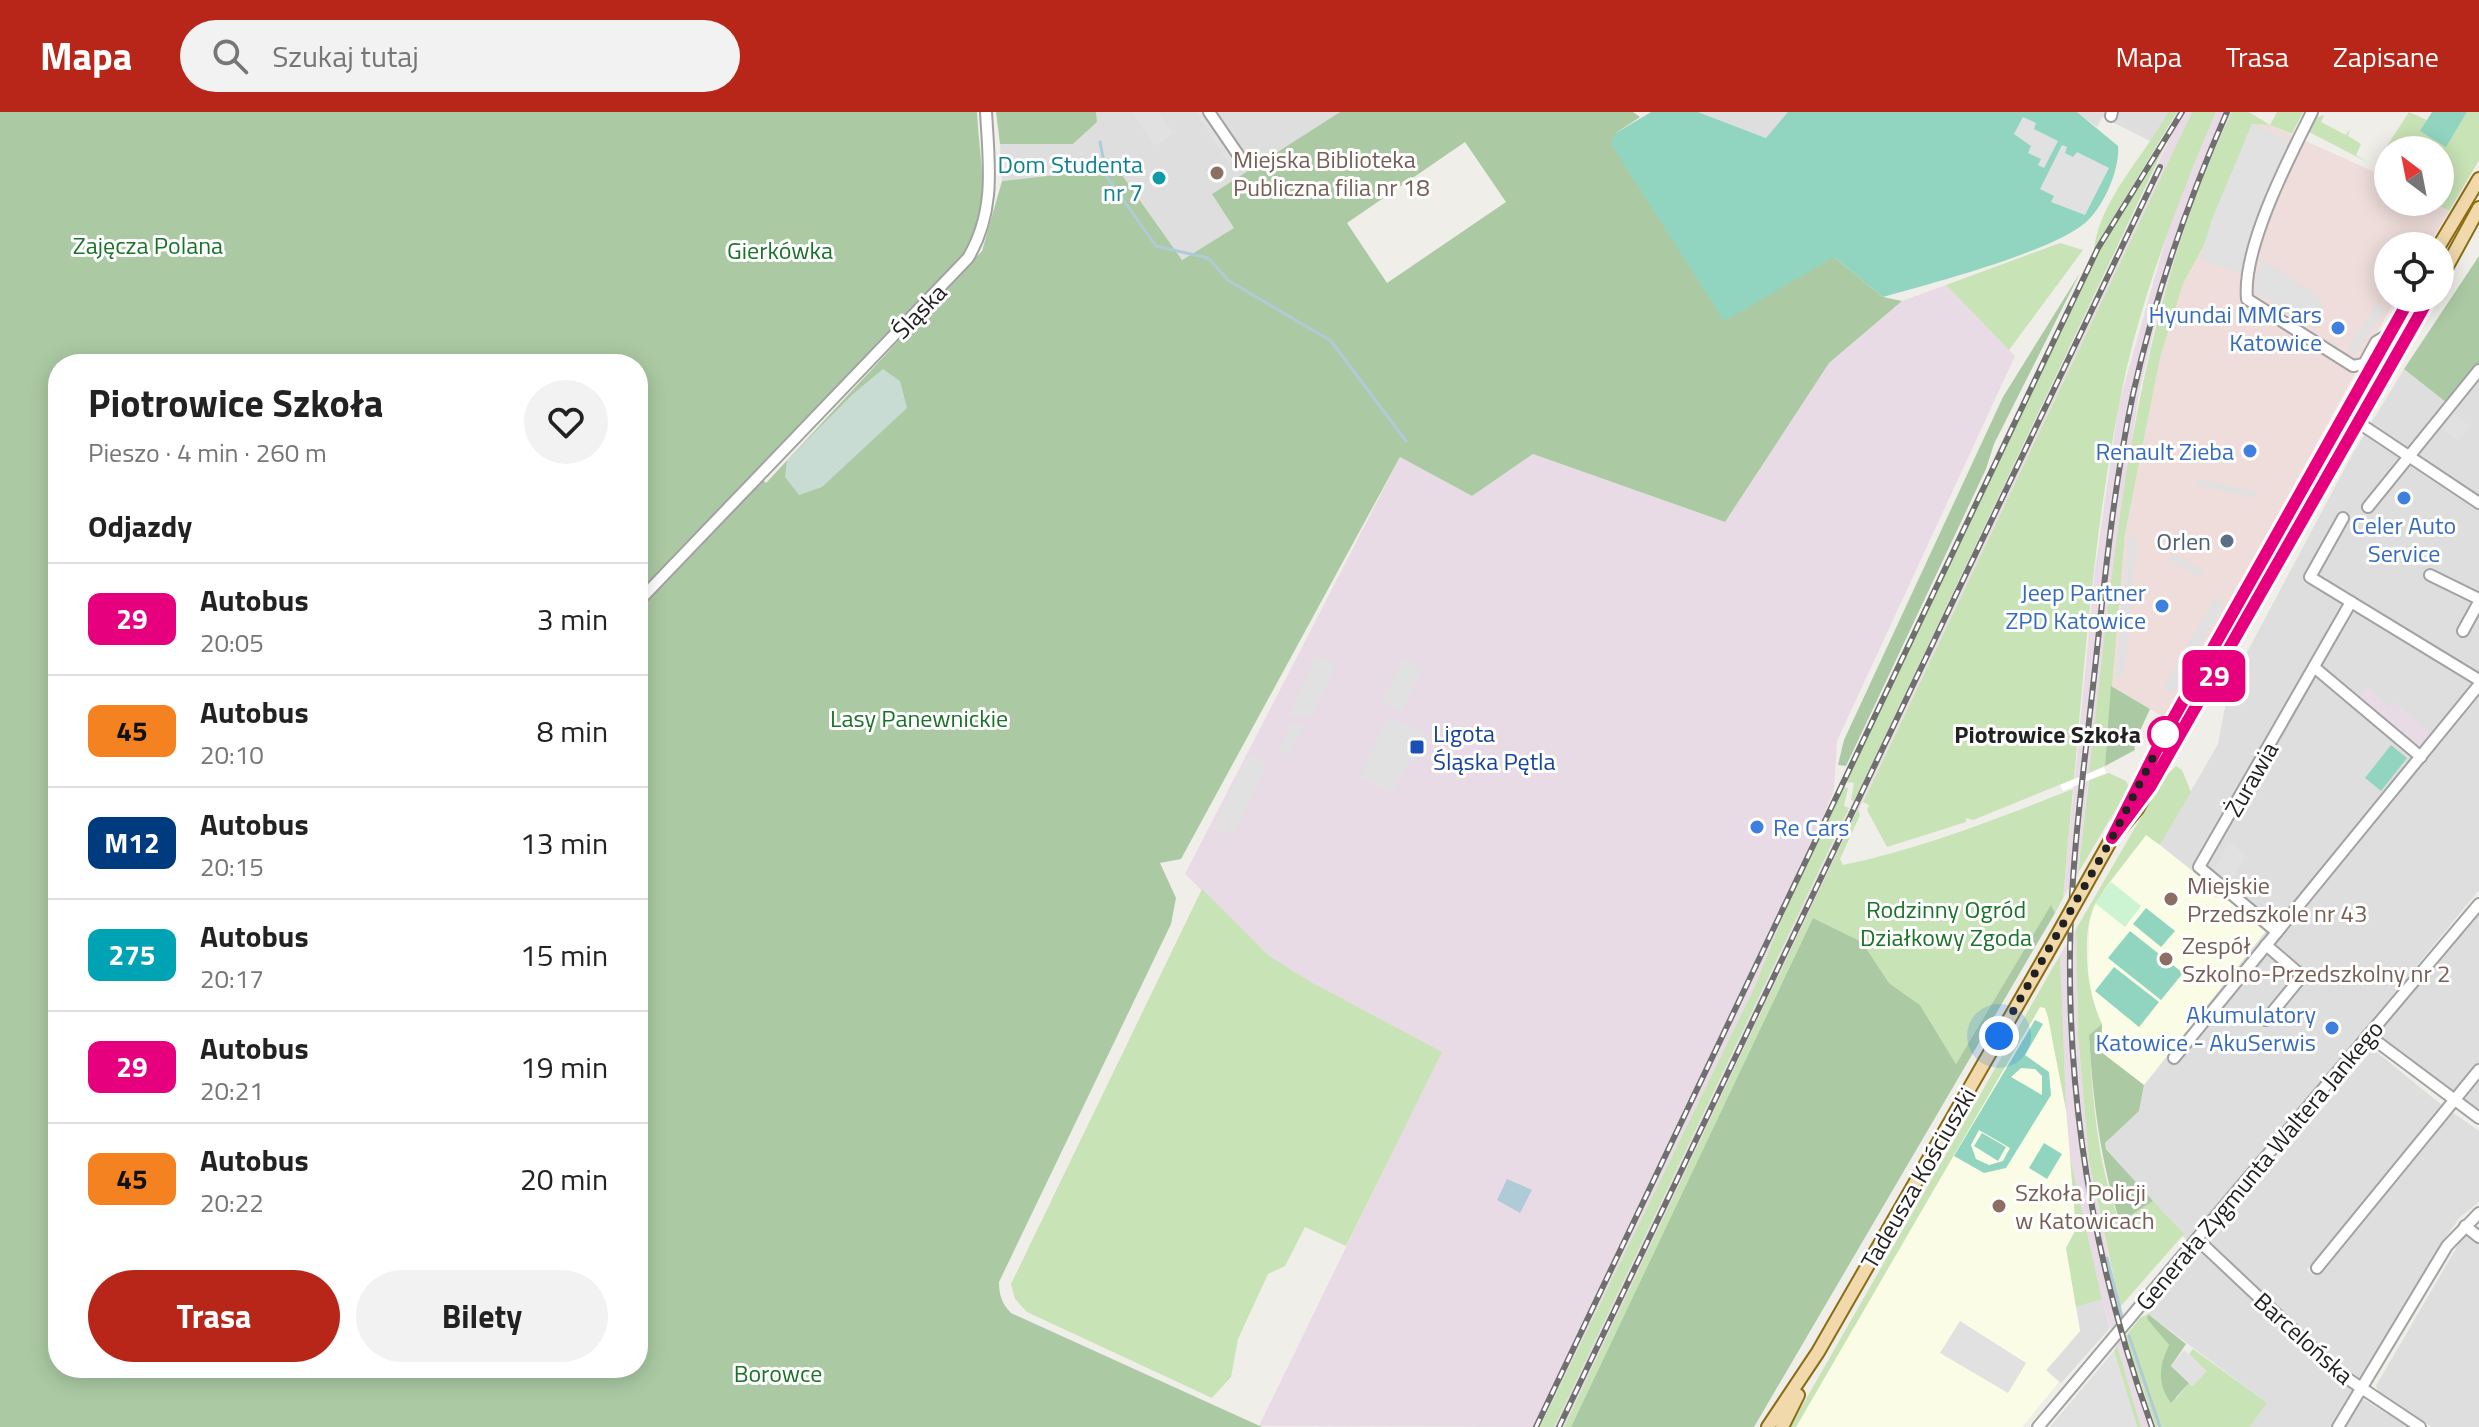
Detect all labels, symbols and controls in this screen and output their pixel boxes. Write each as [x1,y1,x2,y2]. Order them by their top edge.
search box [180,20,740,92]
text: Mapa [40,27,132,85]
text: Szukaj tutaj [272,33,419,79]
icon: search [208,34,252,78]
text: Mapa [2115,35,2182,78]
text: Trasa [2226,35,2289,78]
text: Zapisane [2333,35,2439,78]
north arrow [2374,136,2454,216]
map controls [2374,136,2454,312]
place label: Miejska Biblioteka Publiczna filia nr 18 [1233,141,1430,205]
place label: Dom Studenta nr 7 [997,146,1143,210]
marker: Miejska Biblioteka Publiczna filia nr 18 [1208,164,1226,182]
marker: Dom Studenta nr 7 [1150,169,1168,187]
park label: Zajęcza Polana [73,227,223,263]
park label: Gierkówka [727,232,833,268]
button: locate [2374,232,2454,312]
street label: Śląska [883,275,955,347]
place label: Hyundai MMCars Katowice [2148,296,2322,360]
marker: Hyundai MMCars Katowice [2329,319,2347,337]
text: Piotrowice Szkoła [88,374,384,432]
button: heart [524,380,608,464]
text: Pieszo · 4 min · 260 m [88,433,327,472]
place label: Renault Zieba [2096,433,2234,469]
marker: Renault Zieba [2241,442,2259,460]
marker: Celer Auto Service [2395,489,2413,507]
text: Odjazdy [88,503,192,549]
place label: Celer Auto Service [2352,507,2456,571]
place label: Orlen [2156,523,2211,559]
marker: Orlen [2218,532,2236,550]
place label: Jeep Partner ZPD Katowice [2006,574,2146,638]
text: Autobus [200,577,309,623]
text: 3 min [537,596,608,642]
text: 29 [116,597,148,640]
marker: Jeep Partner ZPD Katowice [2153,597,2171,615]
text: 20:05 [200,623,264,662]
line badge: 29 [2178,650,2250,702]
text: 29 [2198,654,2230,697]
text: Autobus [200,689,309,735]
park label: Lasy Panewnickie [830,700,1008,736]
text: 8 min [537,708,608,754]
text: 45 [116,709,148,752]
place label: Ligota Śląska Pętla [1433,715,1556,779]
place label: Piotrowice Szkoła [1954,716,2141,752]
marker: Piotrowice Szkoła [2148,717,2182,751]
text: 20:10 [200,735,264,774]
street label: Żurawia [2215,735,2287,823]
marker: Ligota Śląska Pętla [1408,738,1426,756]
text: Autobus [200,801,309,847]
place label: Re Cars [1773,809,1850,845]
marker: Re Cars [1748,818,1766,836]
text: 13 min [520,820,608,866]
text: M12 [104,821,160,864]
text: 20:15 [200,847,264,886]
place label: Miejskie Przedszkole nr 43 [2187,867,2367,931]
marker: Miejskie Przedszkole nr 43 [2162,890,2180,908]
park label: Rodzinny Ogród Działkowy Zgoda [1860,891,2032,955]
text: Autobus [200,913,309,959]
place label: Zespół Szkolno-Przedszkolny nr 2 [2182,927,2451,991]
text: 15 min [520,932,608,978]
text: 275 [108,933,156,976]
marker: Zespół Szkolno-Przedszkolny nr 2 [2157,950,2175,968]
text: 20:17 [200,959,264,998]
place label: Akumulatory Katowice - AkuSerwis [2096,996,2316,1060]
street label: Generała Zygmunta Waltera Jankego [2126,1012,2392,1318]
your location [1979,1016,2019,1056]
marker: Akumulatory Katowice - AkuSerwis [2323,1019,2341,1037]
text: Autobus [200,1025,309,1071]
text: 19 min [520,1044,608,1090]
text: 29 [116,1045,148,1088]
text: 20:21 [200,1071,264,1110]
street label: Tadeusza Kościuszki [1851,1081,1985,1275]
text: Autobus [200,1137,309,1183]
text: 20 min [520,1156,608,1202]
text: 45 [116,1157,148,1200]
place label: Szkoła Policji w Katowicach [2015,1174,2155,1238]
text: 20:22 [200,1183,264,1222]
marker: Szkoła Policji w Katowicach [1990,1197,2008,1215]
button: Trasa [88,1270,340,1362]
button: Bilety [356,1270,608,1362]
street label: Barcelońska [2246,1283,2362,1393]
park label: Borowce [734,1355,822,1391]

